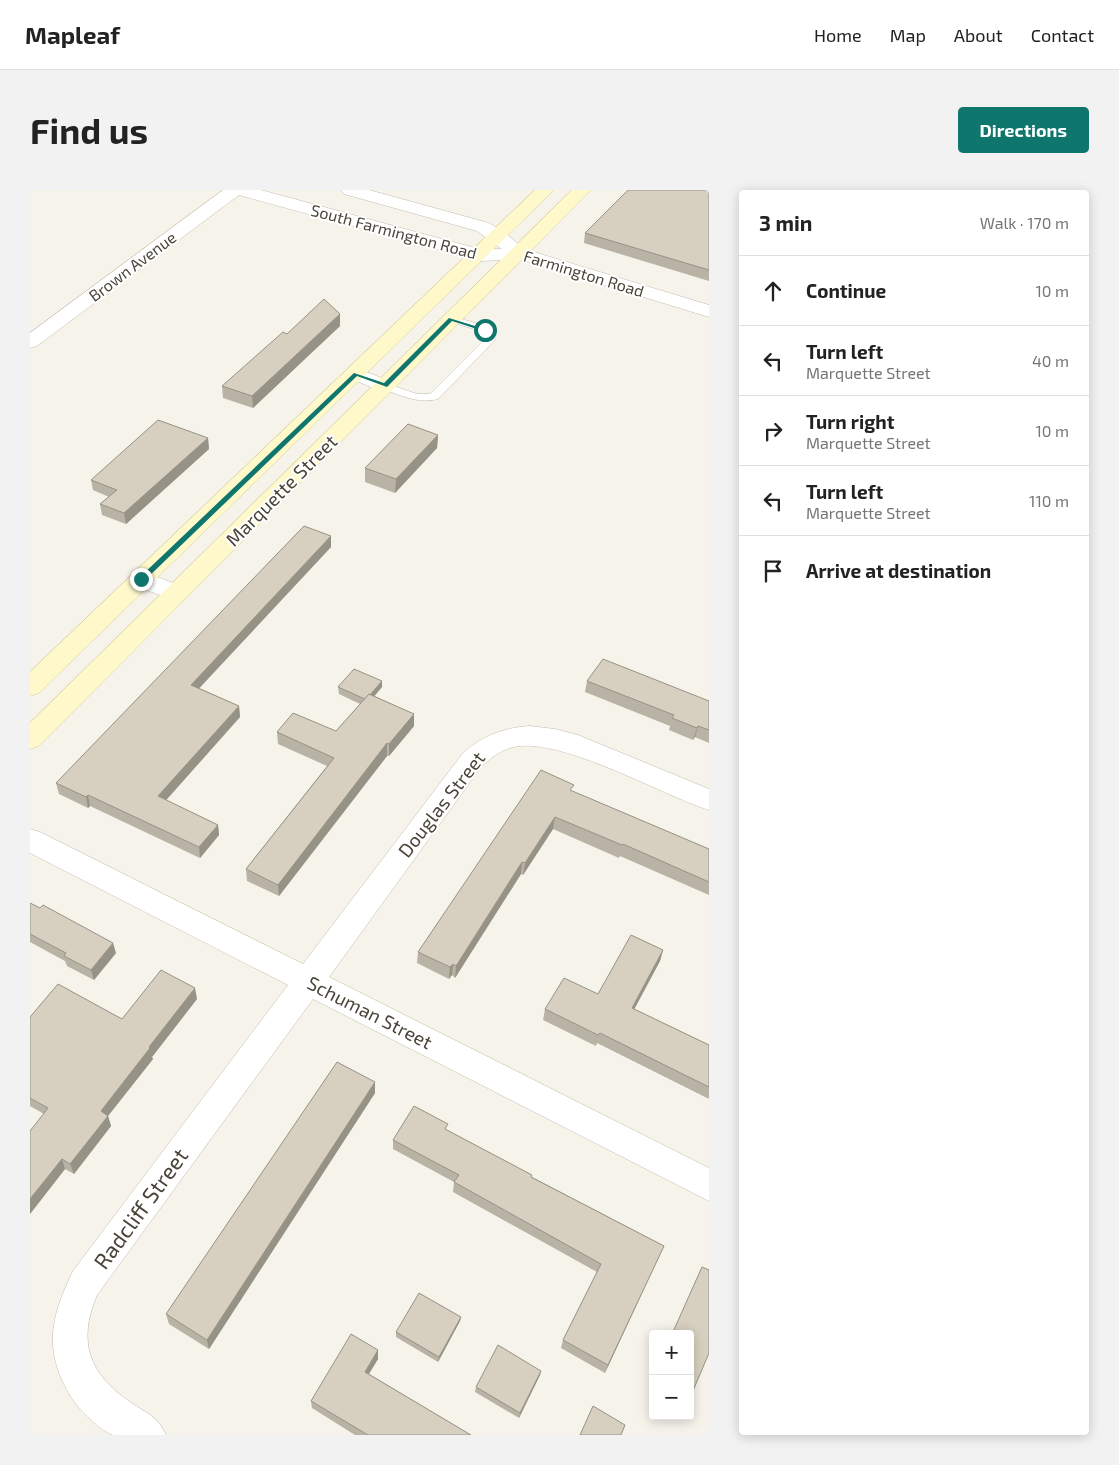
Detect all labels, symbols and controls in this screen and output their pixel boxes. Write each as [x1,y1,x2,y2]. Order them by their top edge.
text: Mapleaf [25,20,120,49]
text: Home [814,24,862,46]
text: Map [890,24,926,46]
text: About [954,24,1003,46]
text: Contact [1031,24,1094,46]
button: Directions [958,107,1089,153]
text: Find us [30,109,148,151]
street label: South Farmington Road [309,200,479,262]
text: 3 min [759,210,812,235]
text: Walk · 170 m [980,213,1069,232]
street label: Brown Avenue [85,227,179,305]
street label: Farmington Road [522,246,646,300]
icon: ahead [759,277,787,305]
text: Continue [806,279,886,302]
text: 10 m [1035,281,1069,300]
route start [474,319,497,342]
text: Turn left [806,340,883,363]
icon: left [759,347,787,375]
text: 40 m [1032,351,1069,370]
text: Marquette Street [806,363,931,382]
text: Turn right [806,410,894,433]
icon: right [759,417,787,445]
text: 10 m [1035,421,1069,440]
street label: Marquette Street [221,430,341,550]
text: Marquette Street [806,433,931,452]
text: Turn left [806,480,883,503]
icon: left [759,487,787,515]
text: 110 m [1029,491,1069,510]
text: Marquette Street [806,503,931,522]
icon: arrive [759,557,787,585]
text: Arrive at destination [806,559,991,582]
route end [130,568,153,591]
street label: Douglas Street [393,747,489,861]
street label: Schuman Street [304,971,436,1053]
street label: Radcliff Street [88,1143,192,1273]
map controls [649,1330,694,1420]
button: + [649,1330,694,1375]
button: − [649,1375,694,1420]

